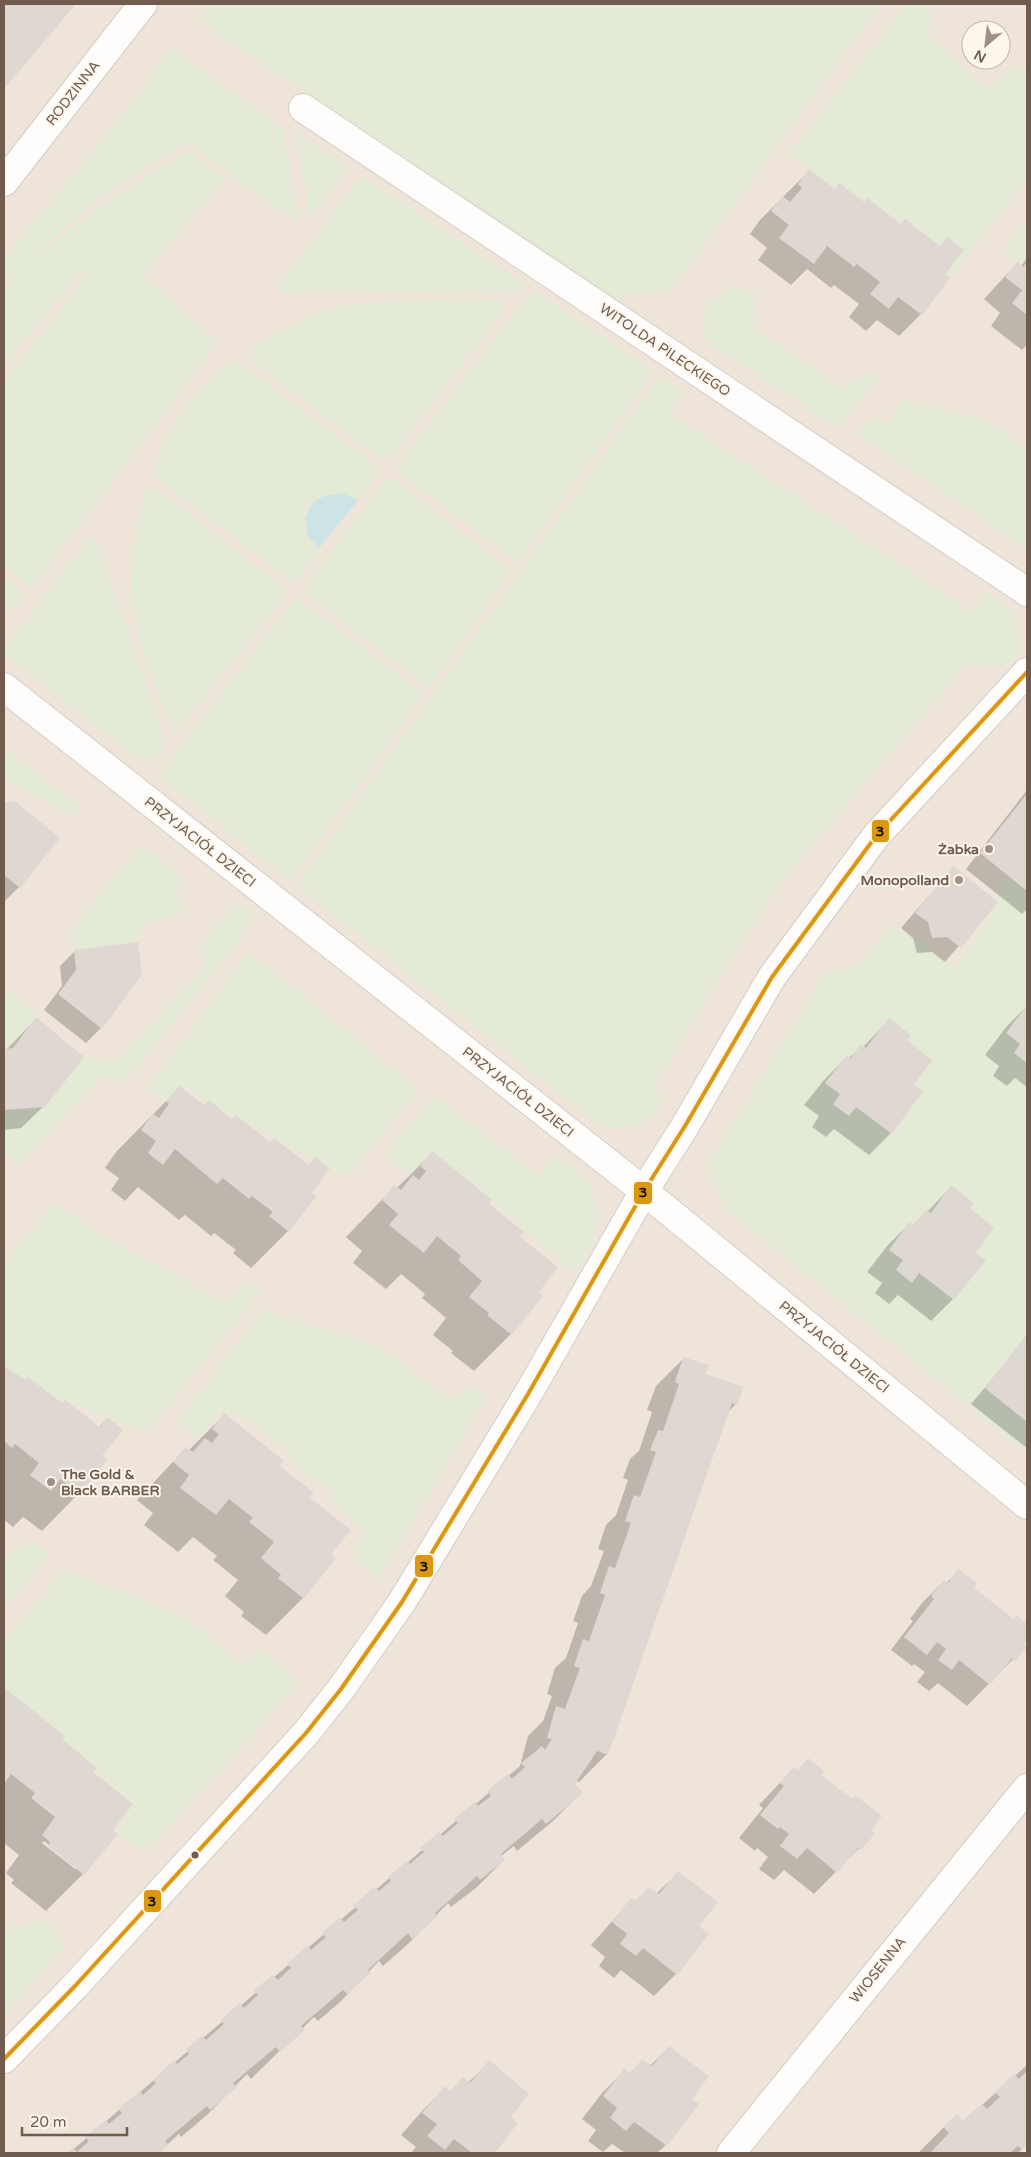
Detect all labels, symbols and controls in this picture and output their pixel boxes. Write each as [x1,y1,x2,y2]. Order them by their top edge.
north arrow [961,20,1011,70]
text: N [971,46,989,66]
street label: RODZINNA [42,57,104,129]
street label: WITOLDA PILECKIEGO [596,300,734,400]
street label: PRZYJACIÓŁ DZIECI [141,793,259,891]
line badge: 3 [871,819,890,843]
text: 3 [876,823,885,840]
place label: Żabka [938,841,979,858]
marker: Żabka [983,843,995,855]
place label: Monopolland [861,872,949,889]
marker: Monopolland [953,874,965,886]
street label: PRZYJACIÓŁ DZIECI [459,1043,577,1141]
line badge: 3 [633,1181,653,1205]
text: 3 [639,1184,648,1201]
street label: PRZYJACIÓŁ DZIECI [775,1297,893,1397]
place label: The Gold & Black BARBER [60,1466,159,1499]
marker: The Gold & Black BARBER [45,1476,57,1488]
line badge: 3 [414,1554,434,1578]
text: 3 [420,1558,429,1575]
unlabelled marker [190,1850,200,1860]
line badge: 3 [143,1889,162,1913]
text: 3 [148,1893,157,1910]
street label: WIOSENNA [846,1934,910,2006]
scale bar [22,2104,128,2136]
text: 20 m [30,2113,67,2131]

